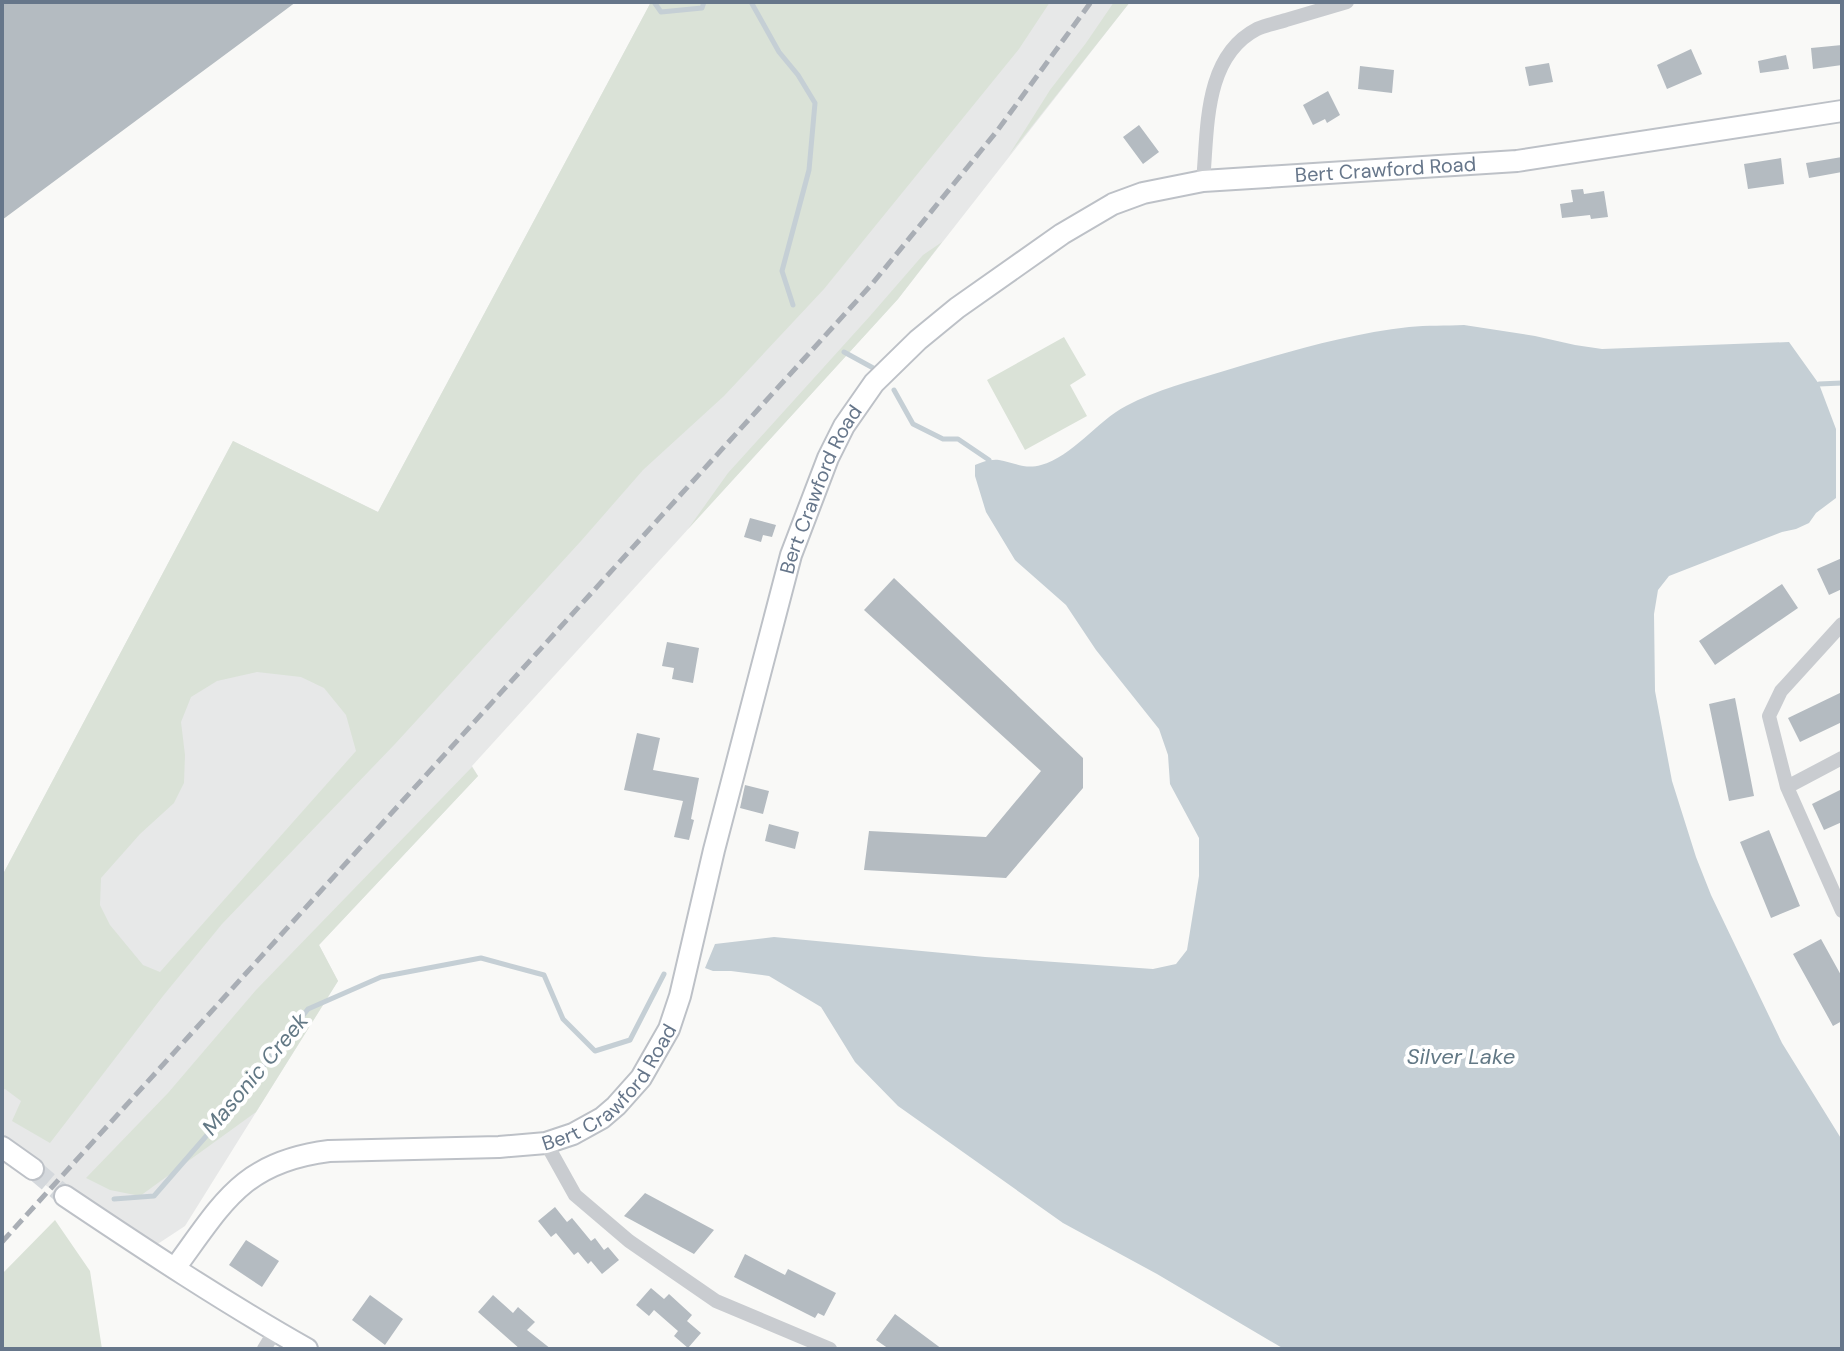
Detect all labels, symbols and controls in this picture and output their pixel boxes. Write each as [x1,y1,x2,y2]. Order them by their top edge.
street label: Bert Crawford Road [1294,151,1477,188]
street label: Bert Crawford Road [774,400,868,577]
water label: Masonic Creek [195,1006,315,1141]
street label: Bert Crawford Road [539,1019,682,1156]
water label: Silver Lake [1407,1042,1515,1071]

